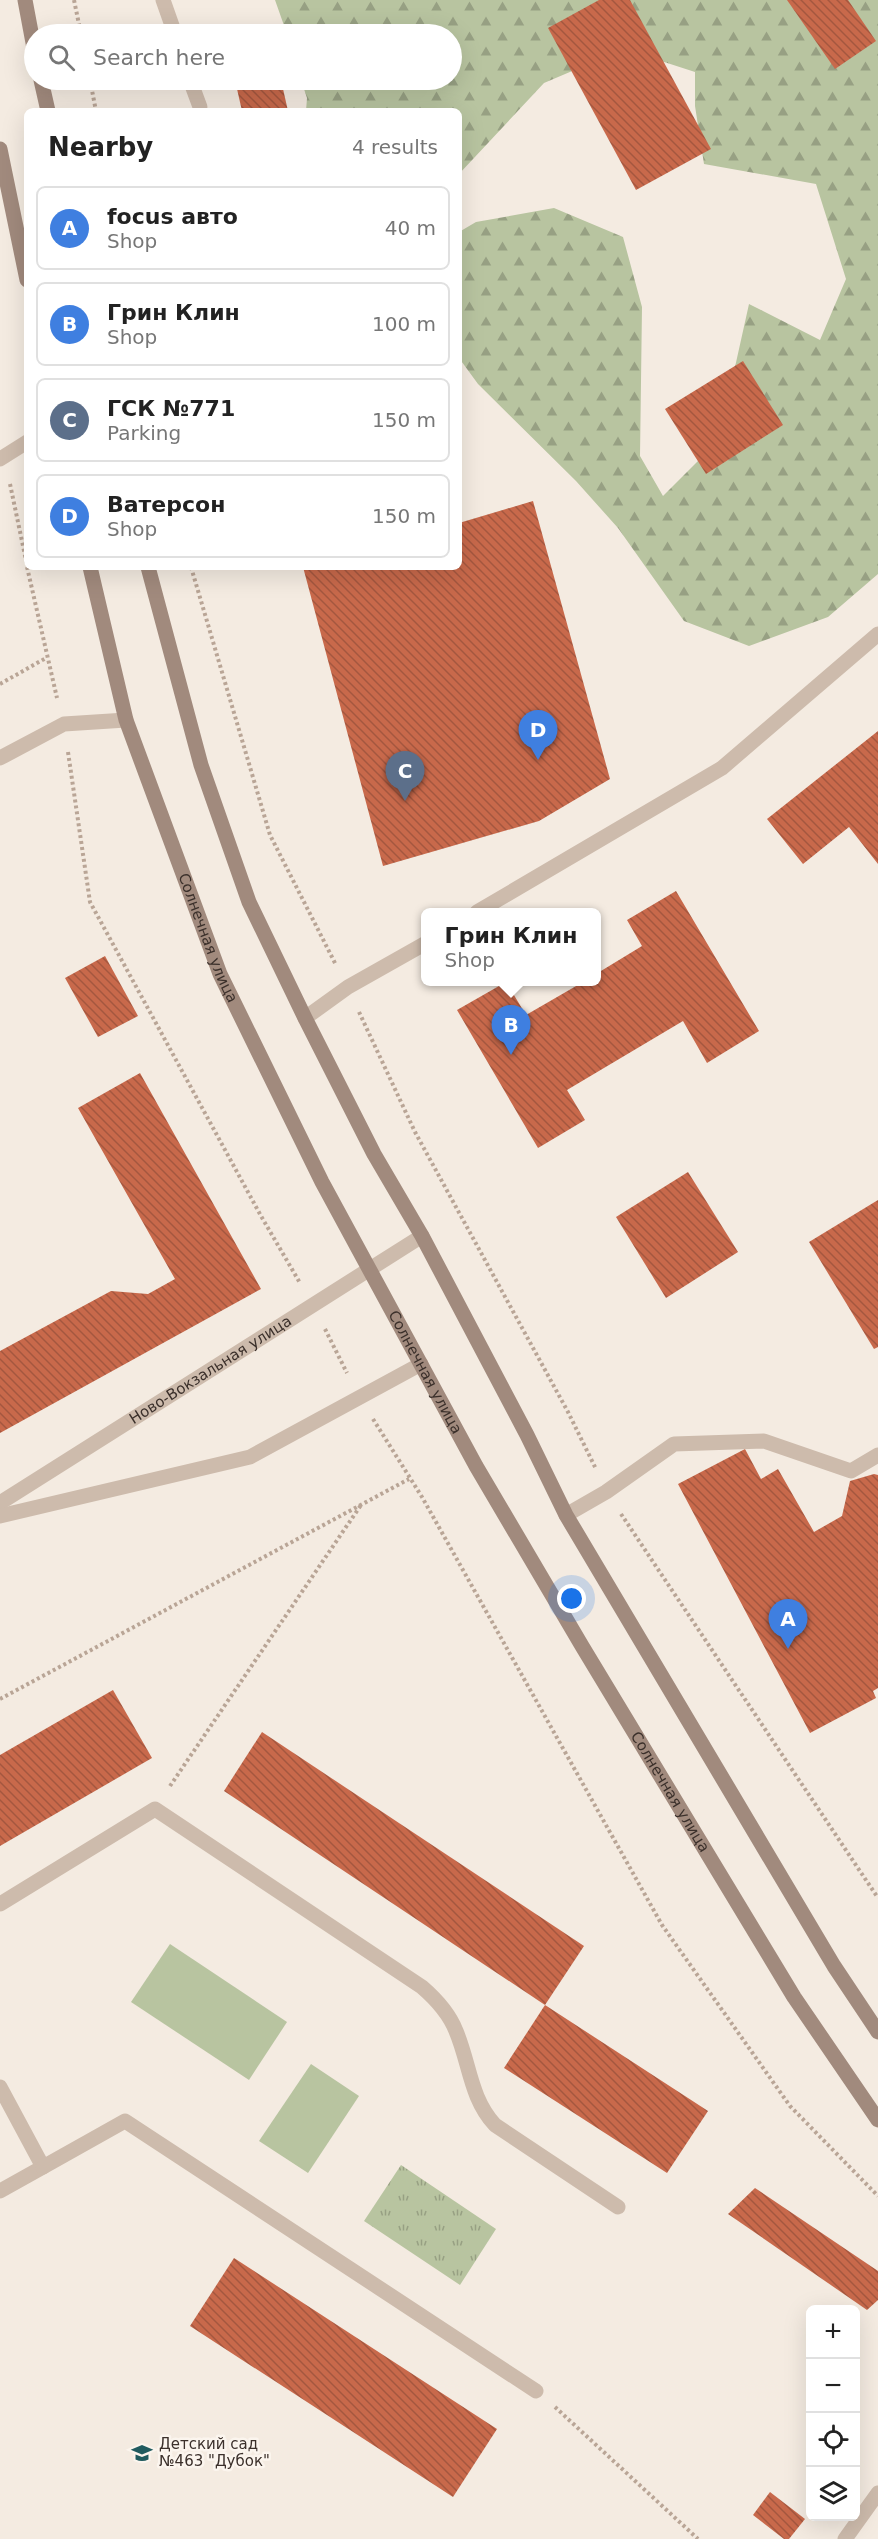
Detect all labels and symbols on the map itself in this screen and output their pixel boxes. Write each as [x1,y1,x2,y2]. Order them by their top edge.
pin: D [518,710,558,760]
pin: C [386,752,424,801]
street label: Солнечная улица [174,871,242,1006]
pin: B [492,1006,530,1055]
street label: Солнечная улица [384,1307,466,1437]
street label: Ново-Вокзальная улица [126,1312,295,1428]
your location [557,1584,586,1613]
pin: A [768,1600,808,1649]
street label: Солнечная улица [627,1728,713,1855]
place label: Детский сад №463 "Дубок" [159,2435,270,2470]
school or university icon: Детский сад №463 "Дубок" [130,2441,154,2465]

